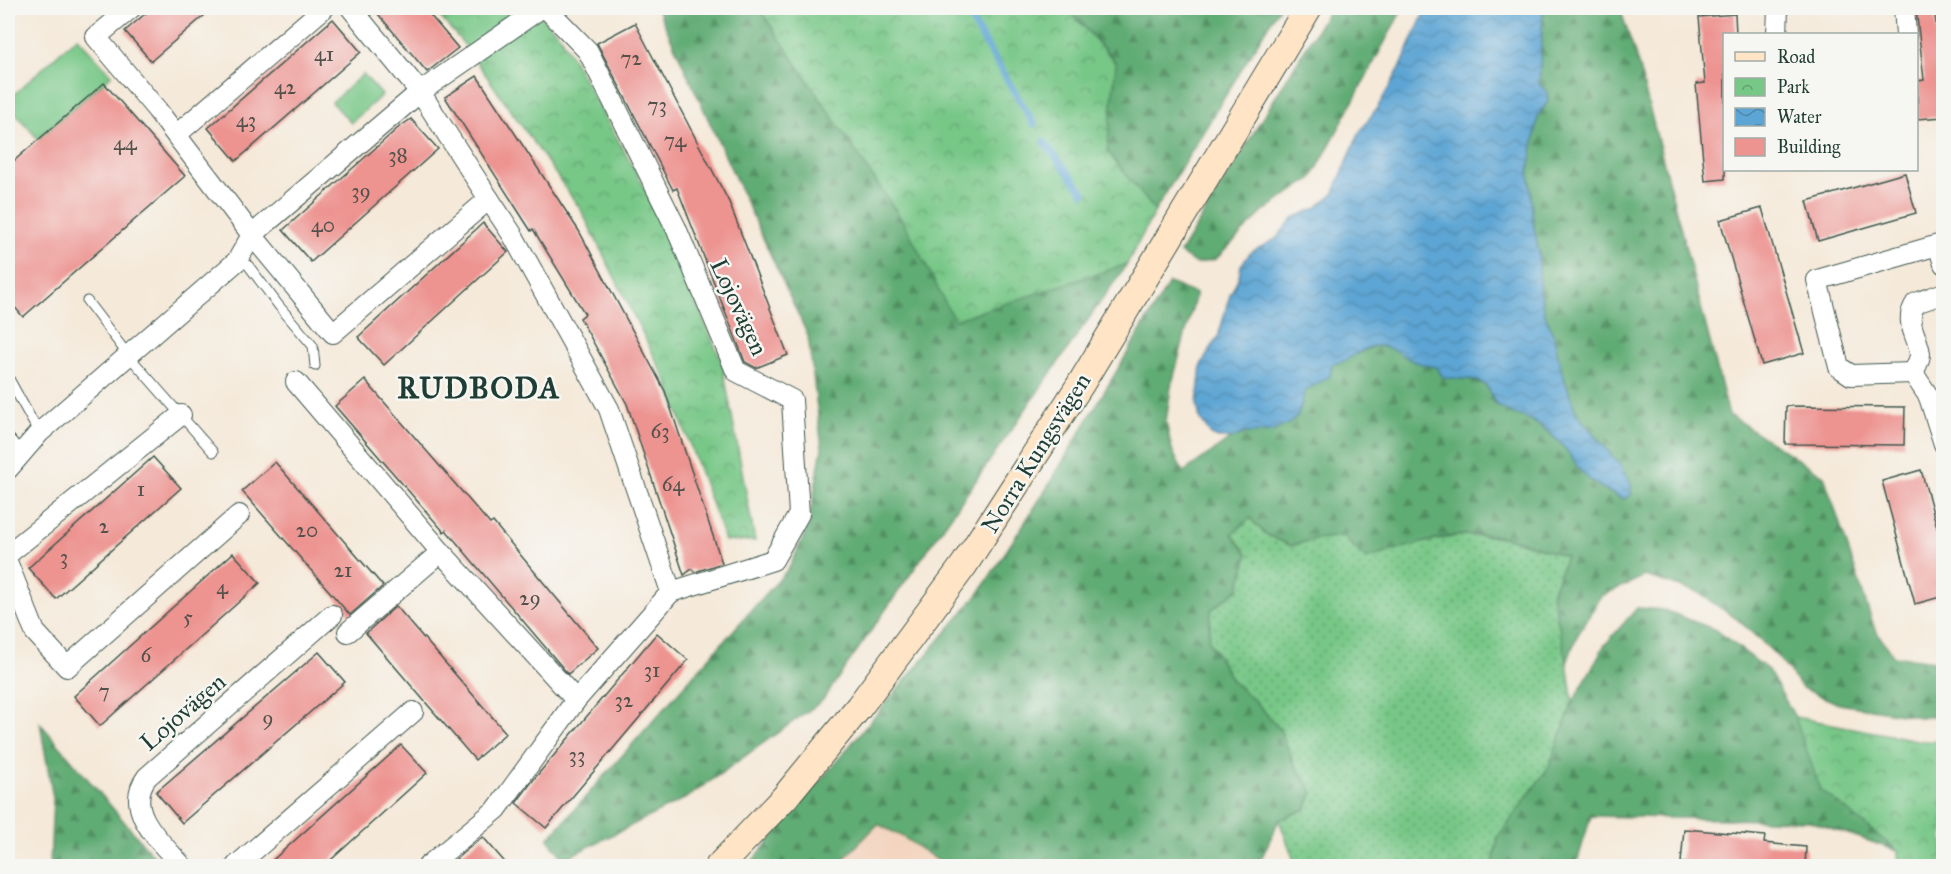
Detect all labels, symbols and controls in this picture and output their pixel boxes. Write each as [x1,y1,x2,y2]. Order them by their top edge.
legend [1723,33,1918,171]
house number: 41 [314,41,334,67]
house number: 72 [620,45,642,71]
text: Road [1777,46,1815,68]
house number: 42 [274,74,297,100]
text: Park [1777,76,1810,98]
house number: 73 [647,92,667,118]
text: Water [1777,106,1822,128]
house number: 43 [236,107,256,133]
house number: 74 [664,127,688,153]
house number: 44 [113,130,138,156]
text: Building [1777,136,1841,159]
house number: 38 [388,142,408,168]
house number: 39 [351,178,371,204]
house number: 40 [311,212,335,238]
street label: Lojovägen [703,254,775,360]
street label: Norra Kungsvägen [975,367,1097,539]
district label: RUDBODA [397,370,561,406]
house number: 63 [650,418,670,444]
house number: 64 [662,471,686,497]
house number: 1 [137,476,145,502]
house number: 2 [99,513,110,539]
house number: 20 [296,517,318,543]
house number: 3 [60,544,68,570]
house number: 21 [334,557,352,583]
house number: 4 [216,574,229,600]
house number: 29 [519,585,541,611]
house number: 5 [183,604,193,630]
house number: 6 [141,642,153,668]
house number: 31 [644,657,660,683]
street label: Lojovägen [134,667,232,757]
house number: 7 [98,678,110,704]
house number: 32 [615,687,634,713]
house number: 9 [262,705,274,731]
house number: 33 [569,742,585,768]

